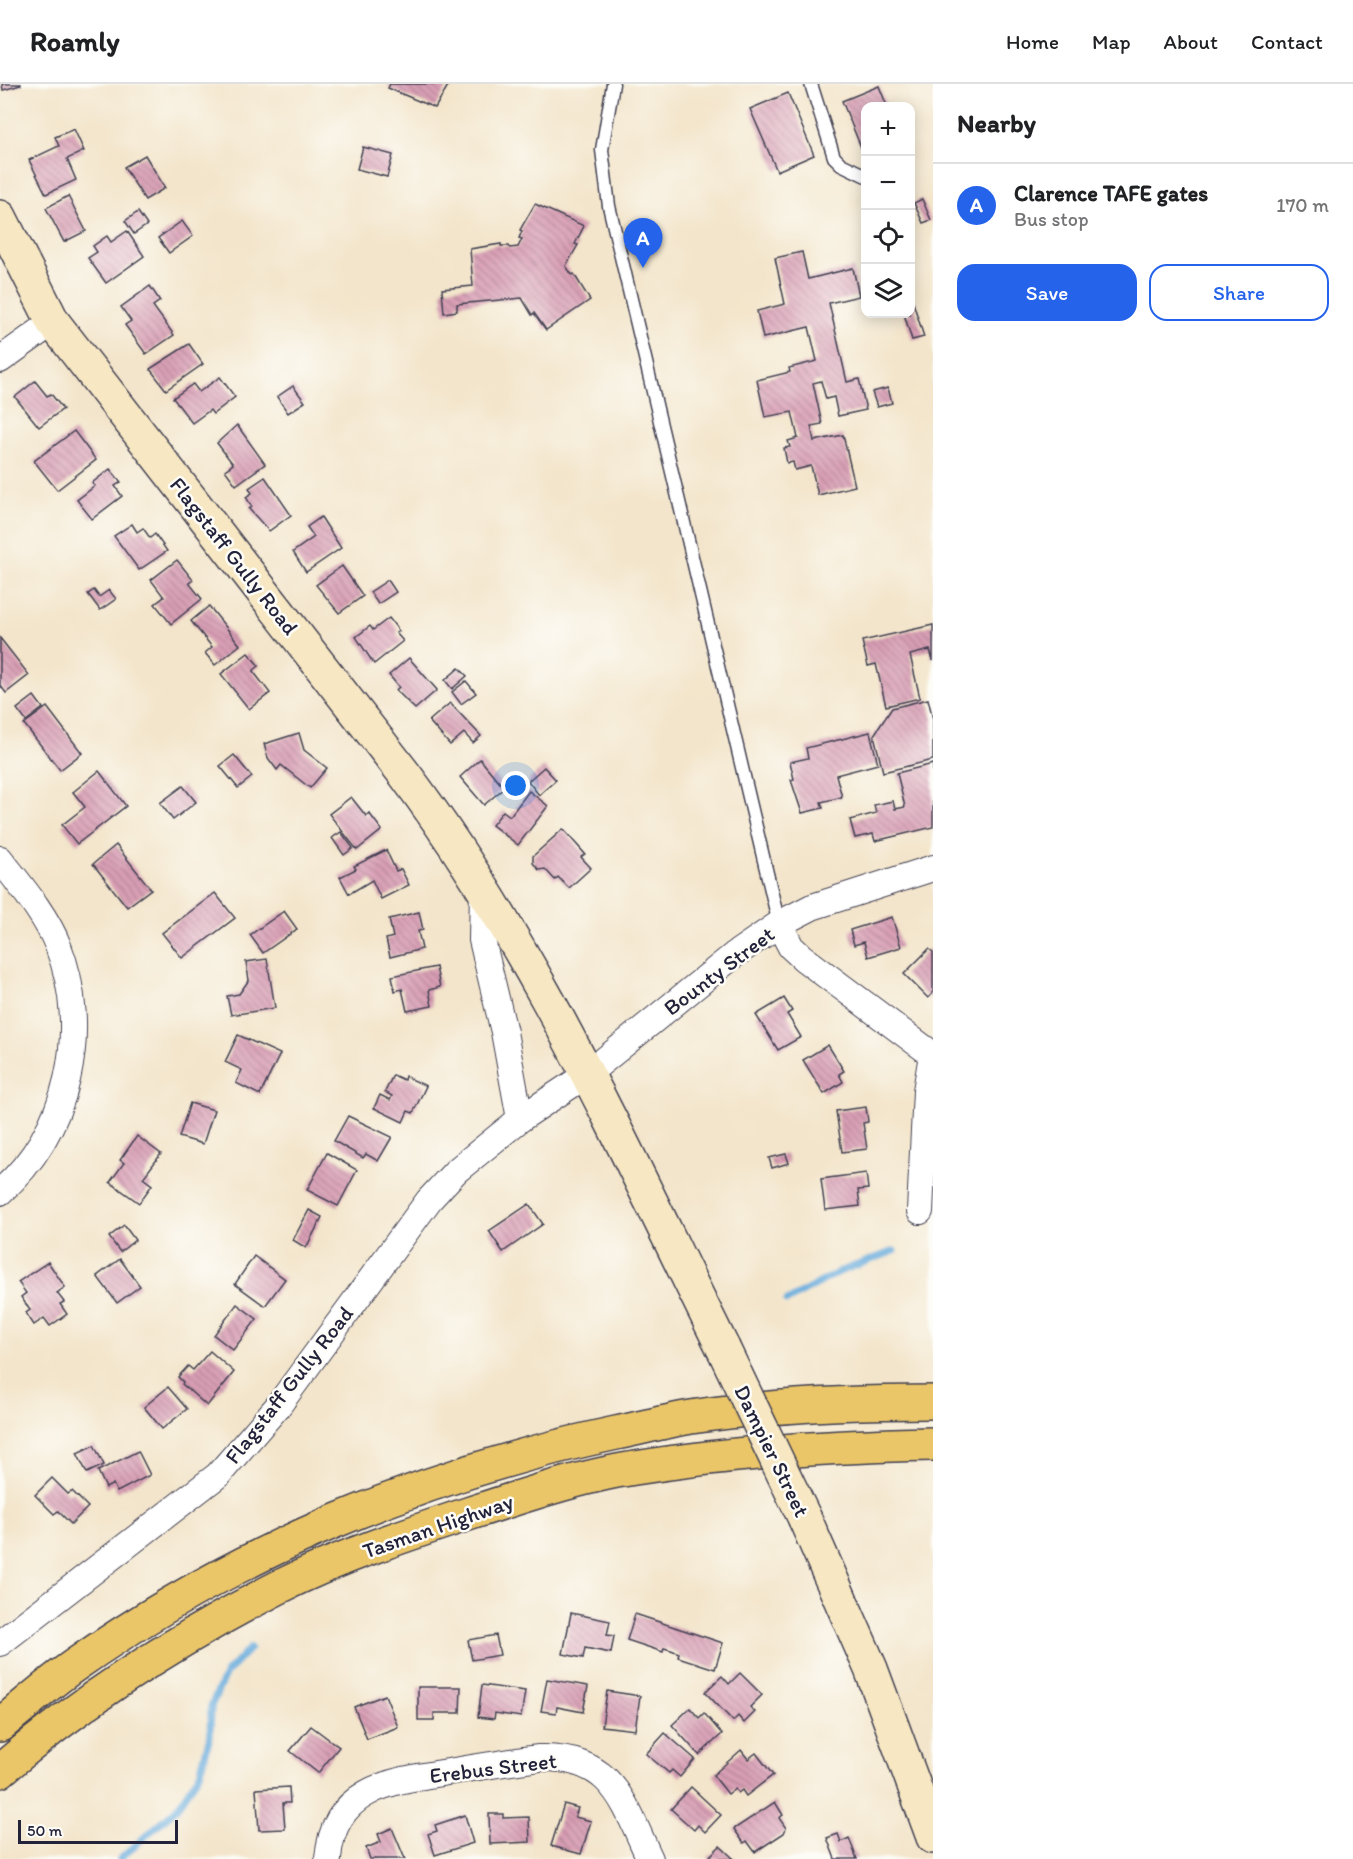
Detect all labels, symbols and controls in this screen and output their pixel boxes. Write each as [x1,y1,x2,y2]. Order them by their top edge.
text: Roamly [30,24,120,58]
text: Home [1006,29,1059,54]
text: Map [1092,29,1131,54]
text: About [1164,29,1218,54]
text: Contact [1251,29,1323,54]
map controls [861,102,915,318]
button: + [861,102,915,156]
text: Nearby [957,107,1036,139]
button: − [861,156,915,210]
text: Clarence TAFE gates [1014,180,1208,207]
text: A [970,193,983,217]
text: 170 m [1276,193,1329,217]
text: Bus stop [1014,207,1089,231]
button: locate [861,210,915,264]
pin: A [624,218,662,268]
button: layers [861,264,915,318]
button: Save [957,264,1137,321]
button: Share [1149,264,1329,321]
street label: Flagstaff Gully Road [164,472,304,640]
your location [501,771,530,800]
street label: Bounty Street [658,921,780,1021]
street label: Flagstaff Gully Road [219,1301,359,1469]
street label: Dampier Street [728,1381,816,1521]
street label: Tasman Highway [359,1487,517,1564]
street label: Erebus Street [428,1747,558,1789]
scale bar [18,1817,178,1844]
text: 50 m [27,1821,62,1840]

